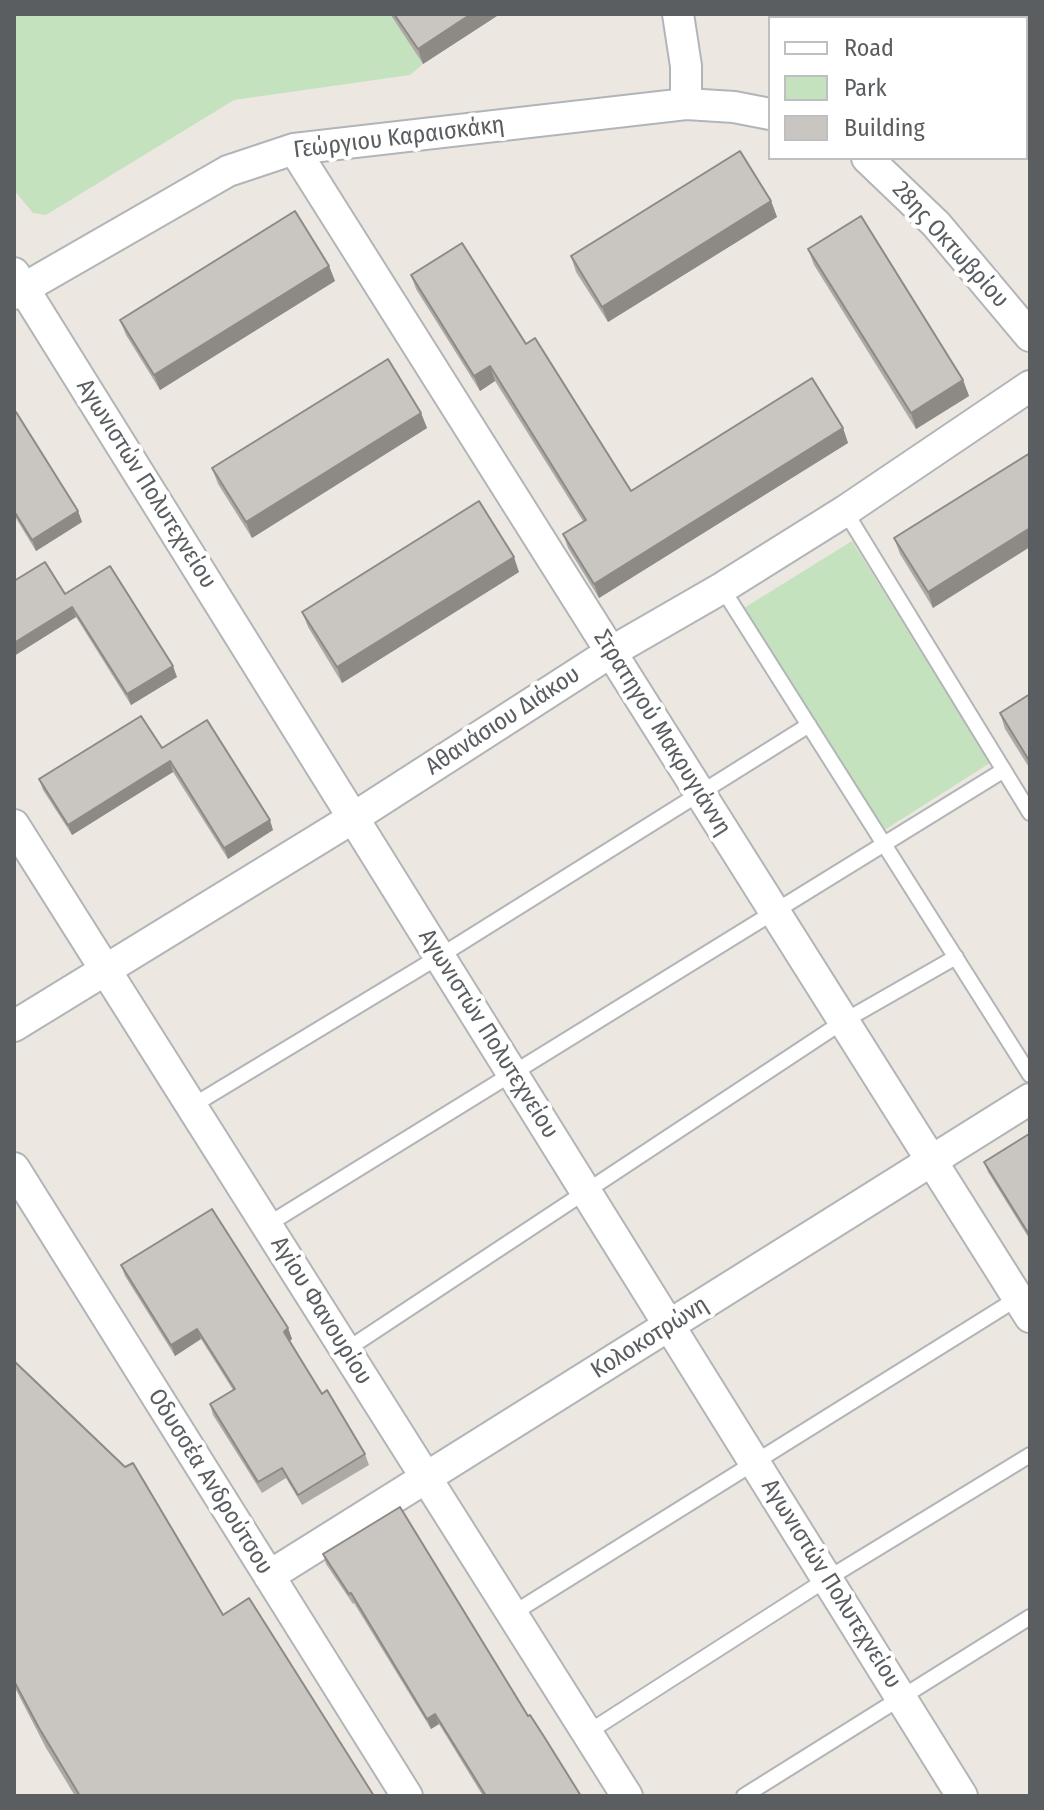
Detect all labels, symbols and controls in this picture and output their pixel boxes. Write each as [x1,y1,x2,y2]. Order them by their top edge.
legend [768,16,1028,160]
text: Road [844,34,894,62]
text: Park [844,74,887,102]
street label: Γεώργιου Καραισκάκη [292,111,506,165]
text: Building [844,114,925,142]
street label: 28ης Οκτωβρίου [886,176,1014,314]
street label: Αγωνιστών Πολυτεχνείου [70,374,222,594]
street label: Στρατηγού Μακρυγιάννη [587,625,737,841]
street label: Αθανάσιου Διάκου [420,660,586,782]
street label: Αγωνιστών Πολυτεχνείου [412,924,564,1144]
street label: Αγίου Φανουρίου [264,1232,378,1390]
street label: Κολοκοτρώνη [586,1291,714,1385]
street label: Οδυσσέα Ανδρούτσου [141,1384,279,1580]
street label: Αγωνιστών Πολυτεχνείου [755,1474,907,1694]

